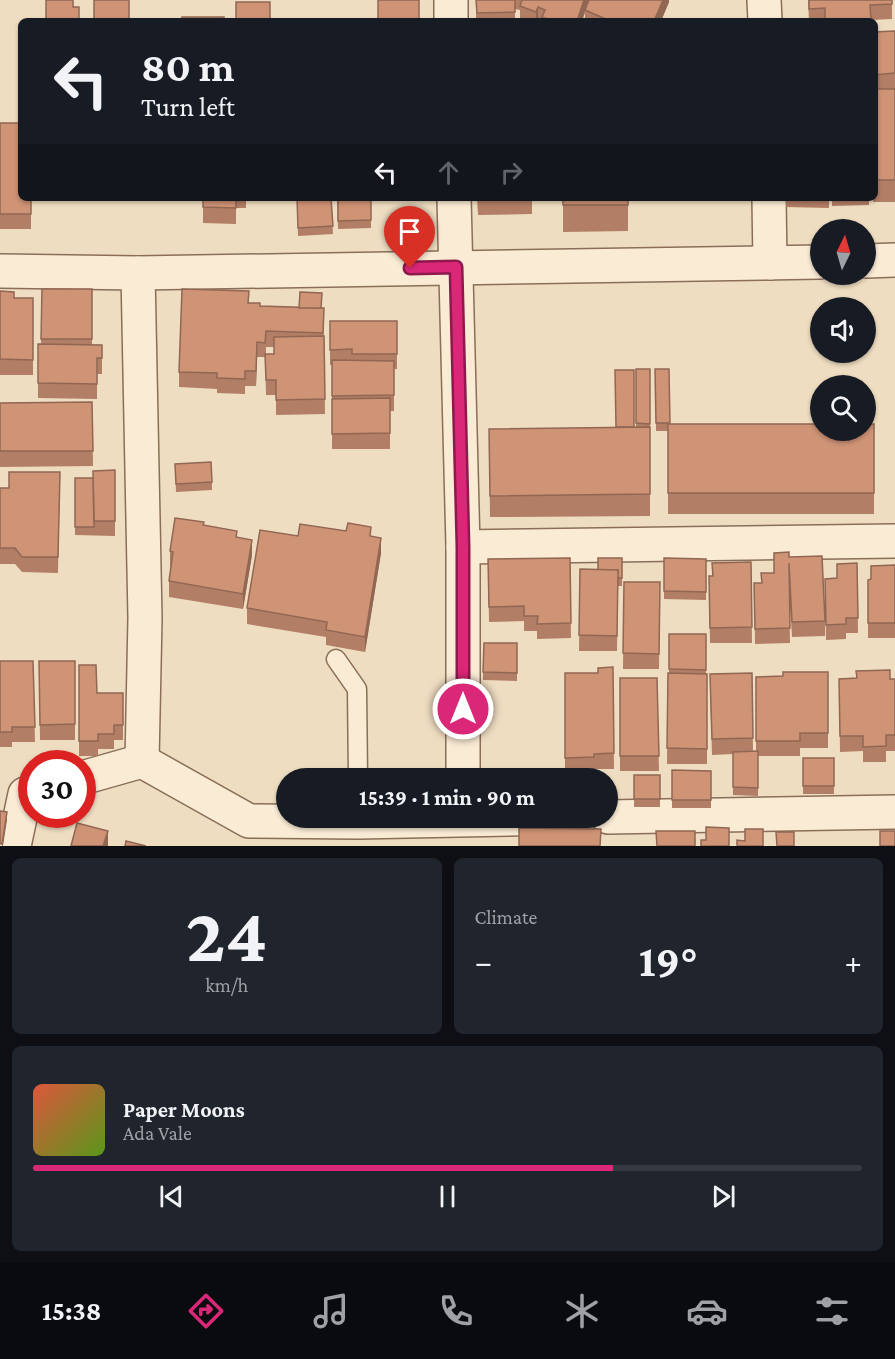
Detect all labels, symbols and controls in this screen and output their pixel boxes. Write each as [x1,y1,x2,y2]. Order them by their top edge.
icon: left [42,42,120,120]
text: 80 m [141,43,235,90]
text: Turn left [141,92,235,122]
icon: left [369,156,402,189]
icon: ahead [432,156,465,189]
icon: right [495,156,528,189]
pin [384,206,435,268]
icon: arrive [393,215,426,248]
north arrow [810,219,876,285]
map controls [810,219,876,441]
button: sound [810,297,876,363]
button: search [810,375,876,441]
position arrow [431,677,495,741]
speed limit sign: 30 [18,750,96,828]
text: 15:39 · 1 min · 90 m [359,785,535,810]
text: 24 [186,891,268,978]
text: Climate [475,906,537,928]
text: 19° [639,936,698,986]
text: − [475,943,492,980]
text: + [845,943,862,980]
text: km/h [205,974,248,996]
text: Paper Moons [123,1097,245,1122]
text: Ada Vale [123,1122,192,1144]
icon: previous [155,1180,188,1213]
icon: pause [431,1180,464,1213]
icon: next [707,1180,740,1213]
icon: directions [185,1290,227,1332]
icon: music [310,1290,352,1332]
icon: phone [435,1290,477,1332]
icon: climate [561,1290,603,1332]
icon: car [686,1290,728,1332]
icon: filters [811,1290,853,1332]
text: 15:38 [42,1296,101,1326]

